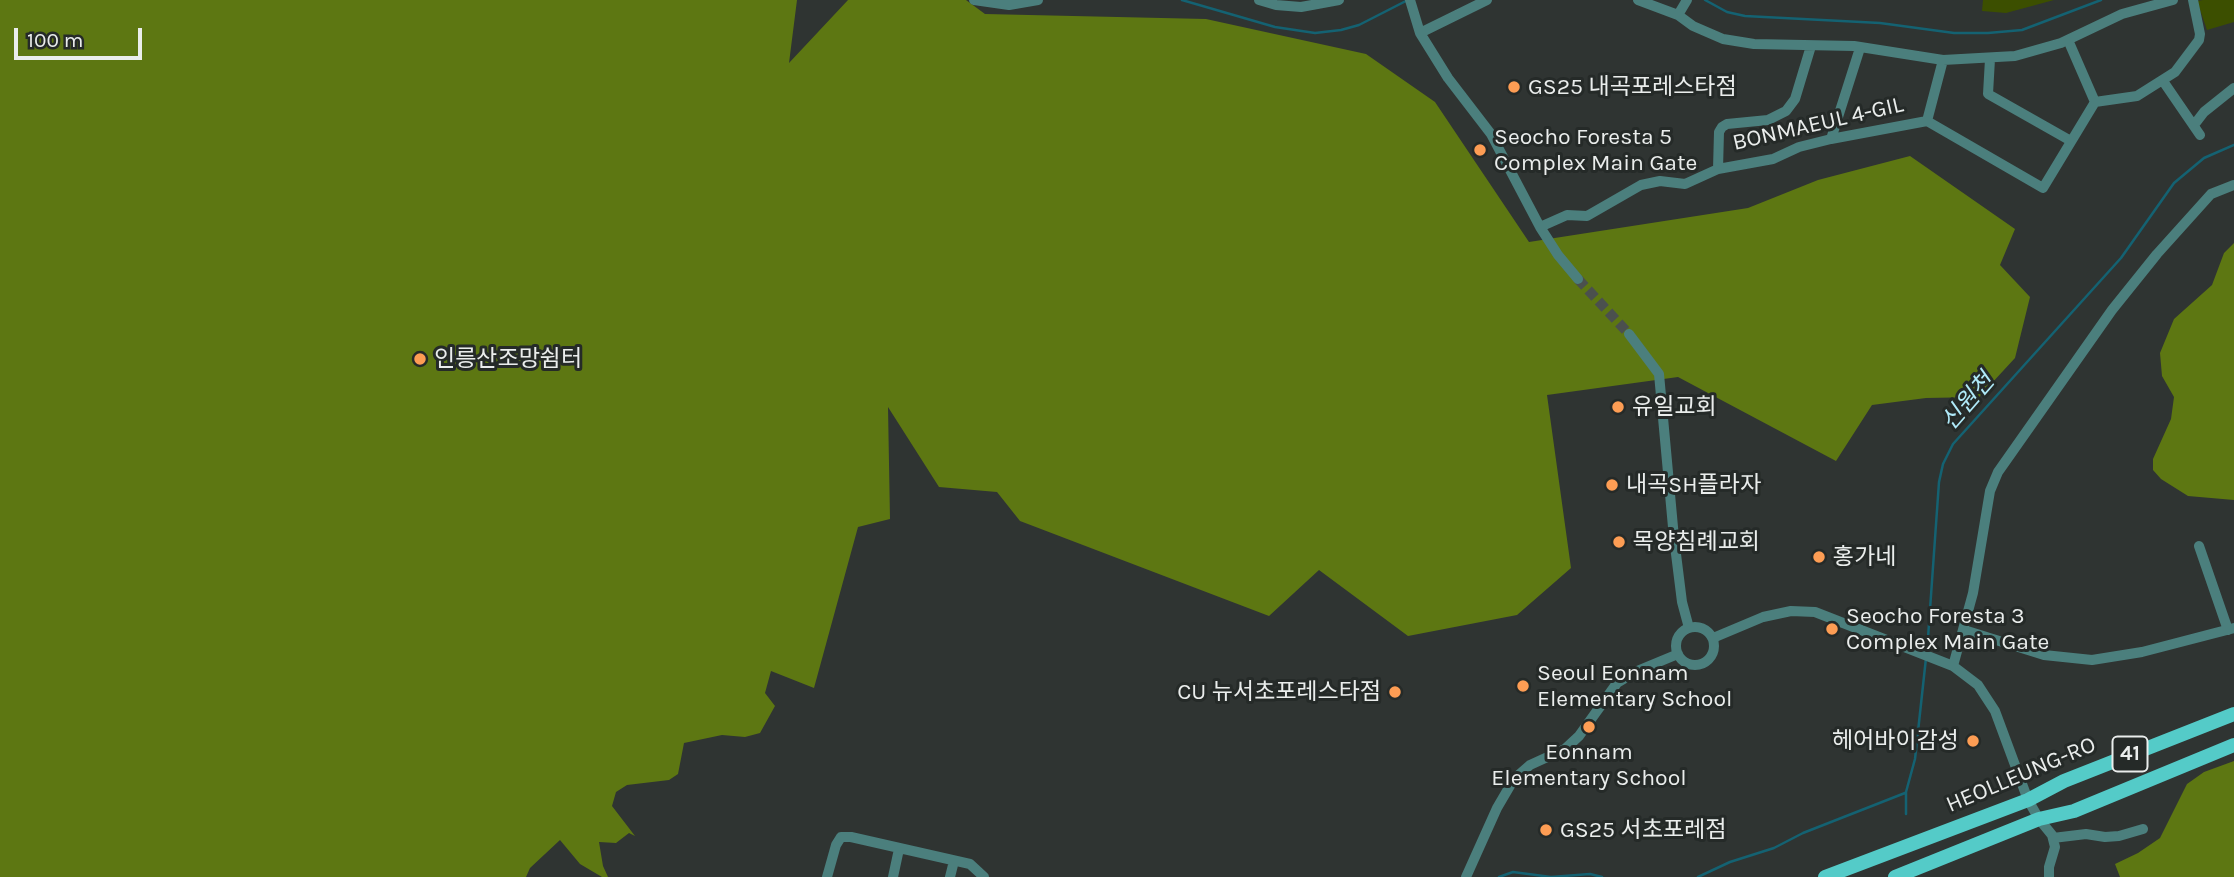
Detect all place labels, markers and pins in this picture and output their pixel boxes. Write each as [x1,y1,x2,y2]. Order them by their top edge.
place label: GS25 내곡포레스타점 [1528,73,1737,101]
marker: GS25 내곡포레스타점 [1506,79,1522,95]
place label: Seocho Foresta 5 Complex Main Gate [1494,123,1697,177]
marker: Seocho Foresta 5 Complex Main Gate [1472,142,1488,158]
place label: 인릉산조망쉼터 [434,345,582,373]
marker: 인릉산조망쉼터 [412,351,428,367]
place label: 유일교회 [1632,393,1717,421]
marker: 유일교회 [1610,399,1626,415]
place label: 내곡SH플라자 [1626,471,1761,499]
marker: 내곡SH플라자 [1604,477,1620,493]
place label: 목양침례교회 [1633,528,1760,556]
marker: 목양침례교회 [1611,534,1627,550]
place label: 홍가네 [1833,543,1896,571]
marker: 홍가네 [1811,549,1827,565]
place label: Seocho Foresta 3 Complex Main Gate [1846,602,2049,656]
marker: Seocho Foresta 3 Complex Main Gate [1824,621,1840,637]
place label: Seoul Eonnam Elementary School [1537,659,1732,713]
place label: CU 뉴서초포레스타점 [1177,678,1381,706]
marker: Seoul Eonnam Elementary School [1515,678,1531,694]
marker: CU 뉴서초포레스타점 [1387,684,1403,700]
marker: Eonnam Elementary School [1581,719,1597,735]
place label: 헤어바이감성 [1832,727,1959,755]
marker: 헤어바이감성 [1965,733,1981,749]
place label: Eonnam Elementary School [1491,738,1687,792]
place label: GS25 서초포레점 [1560,816,1726,844]
marker: GS25 서초포레점 [1538,822,1554,838]

